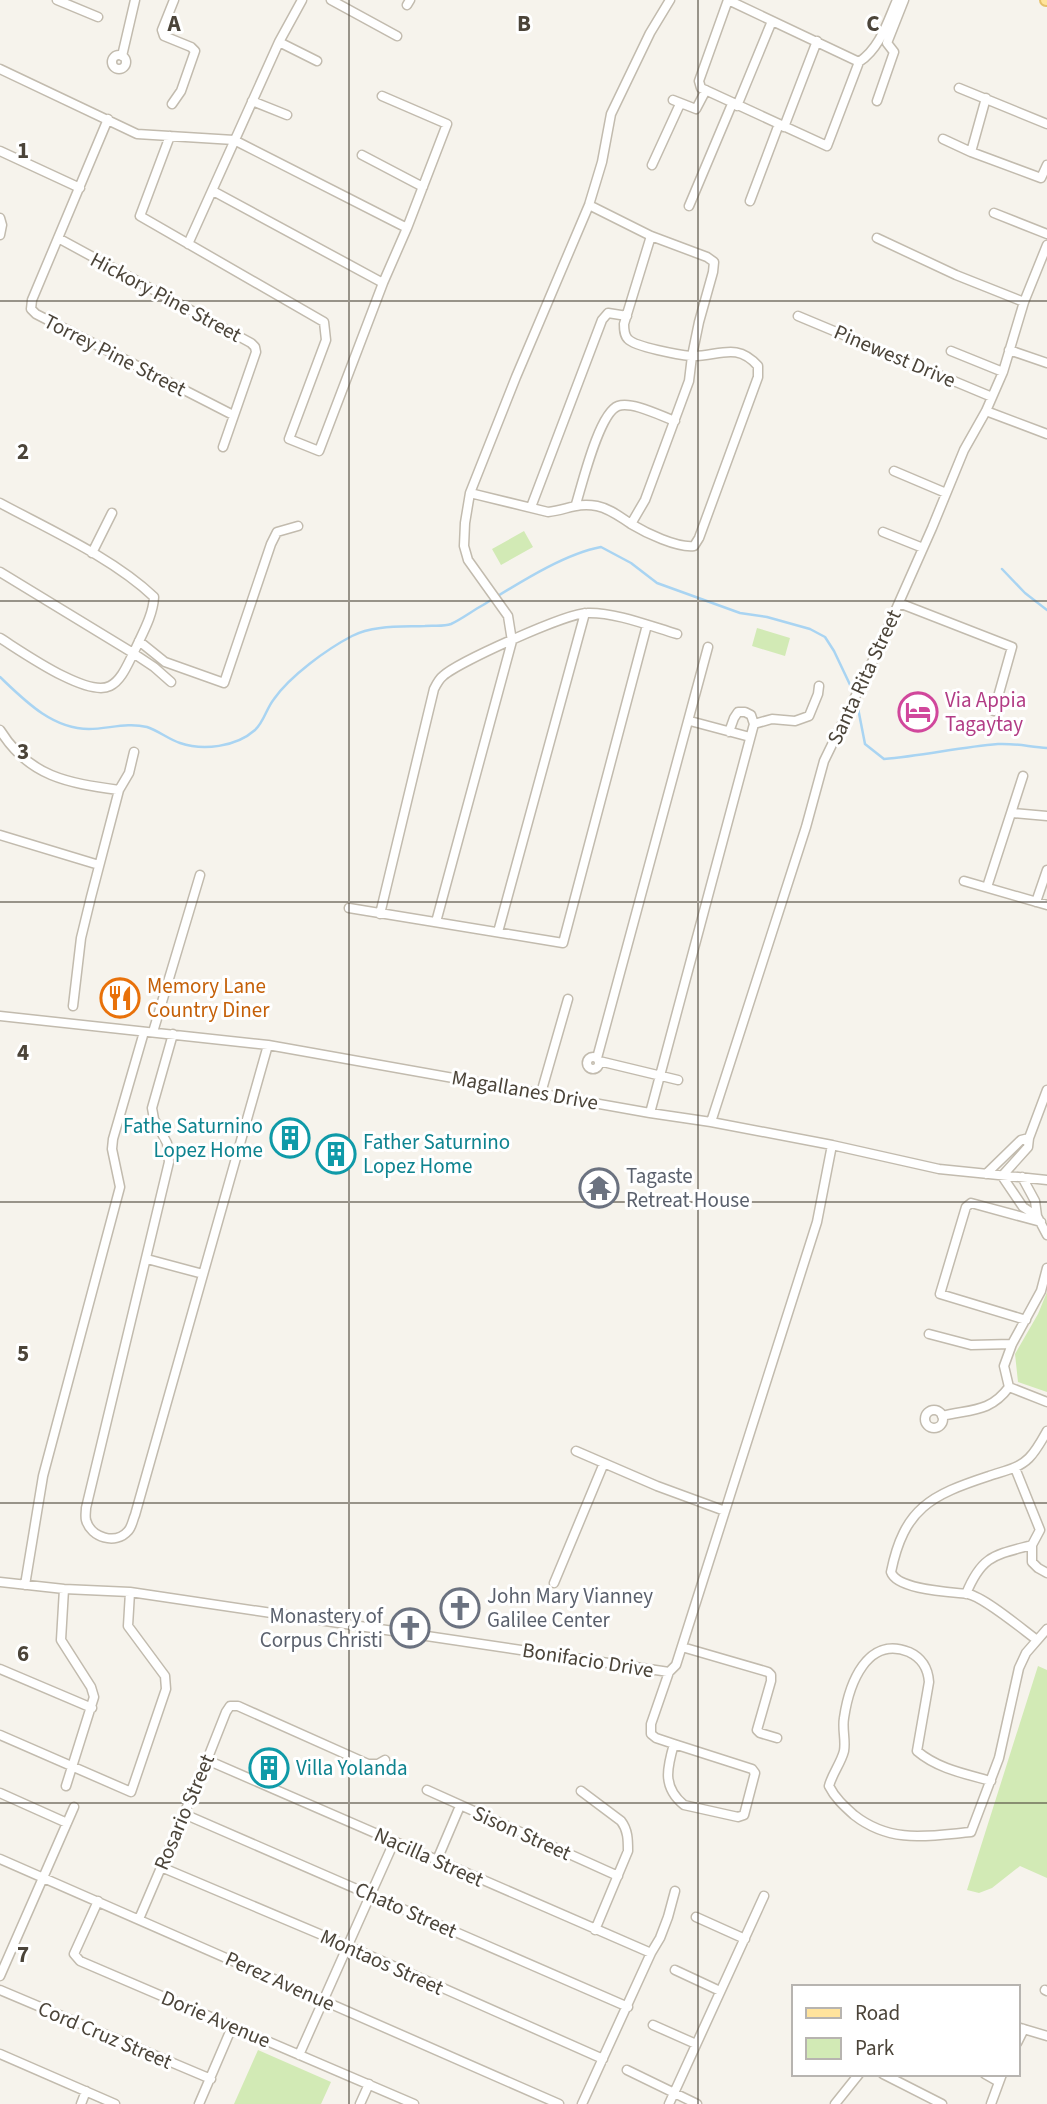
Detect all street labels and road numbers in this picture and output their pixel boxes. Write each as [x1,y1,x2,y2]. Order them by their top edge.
street label: Hickory Pine Street [85,244,247,350]
street label: Torrey Pine Street [39,306,191,404]
street label: Pinewest Drive [829,317,961,395]
street label: Santa Rita Street [820,605,908,749]
street label: Magallanes Drive [449,1062,601,1118]
street label: Bonifacio Drive [520,1635,656,1685]
street label: Rosario Street [146,1749,222,1875]
street label: Sison Street [468,1798,576,1868]
street label: Nacilla Street [369,1819,489,1895]
street label: Chato Street [350,1874,462,1946]
street label: Montaos Street [315,1921,449,2003]
street label: Perez Avenue [220,1943,340,2019]
street label: Dorie Avenue [157,1983,275,2055]
street label: Cord Cruz Street [33,1993,177,2077]

